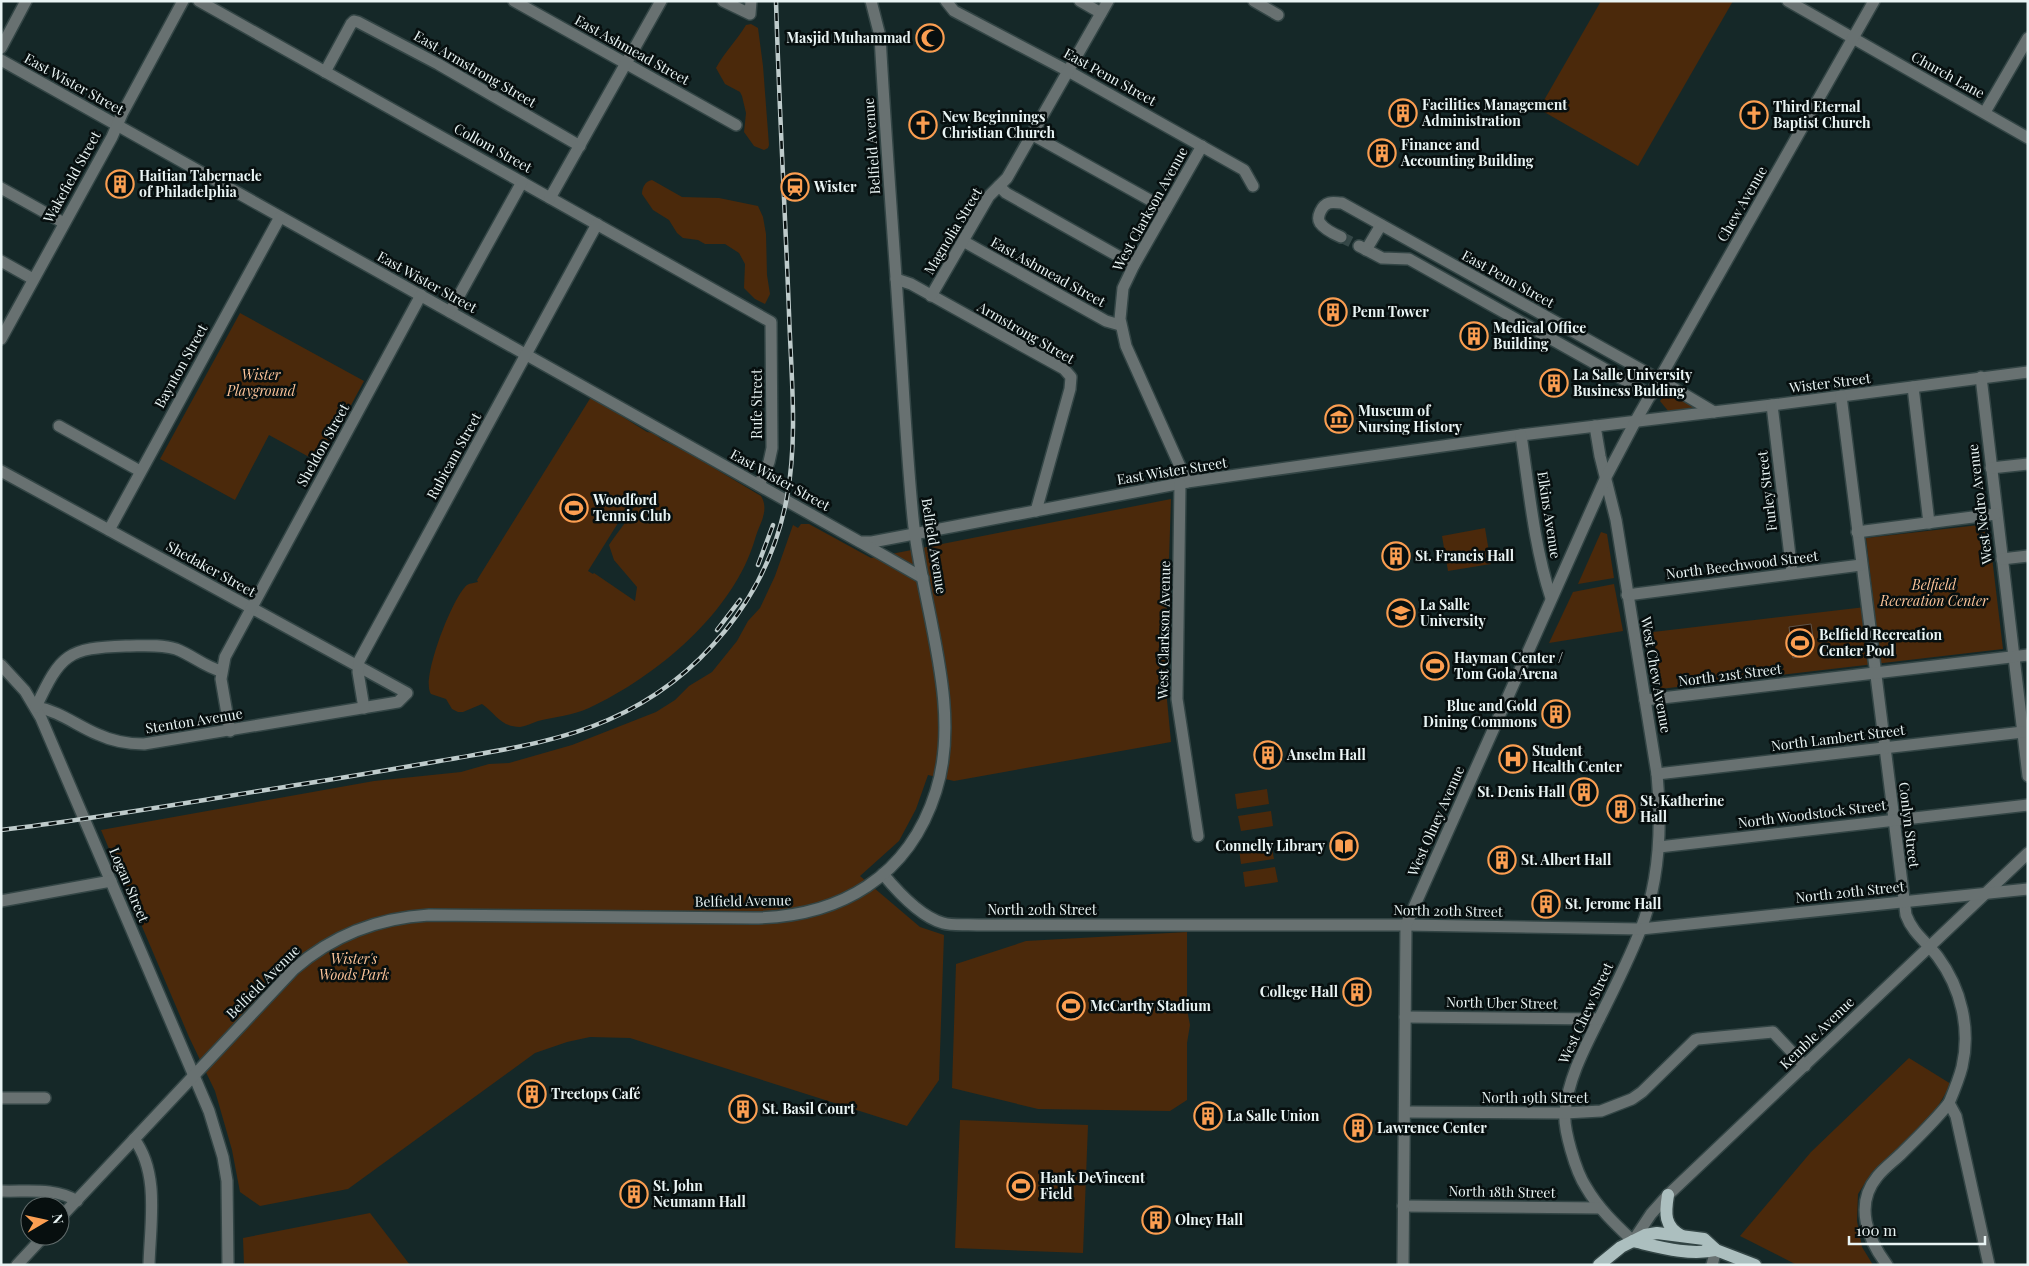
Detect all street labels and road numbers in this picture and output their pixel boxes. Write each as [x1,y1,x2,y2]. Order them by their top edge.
street label: East Ashmead Street [571,10,694,90]
street label: East Armstrong Street [411,26,541,112]
street label: East Penn Street [1061,43,1161,110]
street label: Church Lane [1908,47,1988,103]
street label: East Wister Street [21,48,128,119]
street label: Belfield Avenue [859,97,884,195]
street label: Collom Street [451,118,536,177]
street label: Wakefield Street [38,127,105,227]
street label: West Clarkson Avenue [1107,143,1192,275]
street label: Chew Avenue [1712,162,1771,245]
street label: Magnolia Street [919,183,987,278]
street label: East Ashmead Street [987,232,1110,312]
street label: East Penn Street [1459,245,1559,312]
street label: East Wister Street [374,246,481,317]
street label: Armstrong Street [973,297,1079,369]
street label: Baynton Street [150,320,212,411]
street label: Rufe Street [747,368,766,439]
street label: Wister Street [1787,368,1873,397]
street label: Sheldon Street [292,399,354,490]
street label: Rubicam Street [422,408,486,503]
street label: West Nedro Avenue [1963,443,1996,566]
street label: East Wister Street [727,444,834,515]
street label: Furley Street [1752,449,1781,532]
street label: East Wister Street [1115,452,1229,489]
street label: Elkins Avenue [1533,470,1566,560]
street label: Belfield Avenue [918,497,951,595]
street label: Shedaker Street [163,536,260,601]
street label: North Beechwood Street [1665,546,1820,583]
street label: West Clarkson Avenue [1153,560,1174,701]
street label: West Chew Avenue [1637,614,1676,735]
street label: North 21st Street [1677,659,1784,690]
street label: Stenton Avenue [144,703,244,738]
street label: North Lambert Street [1770,720,1907,755]
street label: West Olney Avenue [1402,763,1468,880]
street label: Conlyn Street [1895,781,1924,870]
street label: North Woodstock Street [1737,795,1888,832]
street label: Logan Street [105,844,154,926]
street label: North 20th Street [1794,876,1906,907]
street label: Belfield Avenue [694,890,792,911]
street label: North 20th Street [987,900,1098,919]
street label: North 20th Street [1393,900,1504,921]
street label: Belfield Avenue [222,941,304,1023]
street label: West Chew Street [1553,958,1618,1067]
street label: North Uber Street [1446,992,1559,1013]
street label: Kemble Avenue [1775,992,1858,1073]
street label: North 19th Street [1482,1088,1589,1107]
street label: North 18th Street [1448,1181,1557,1202]

